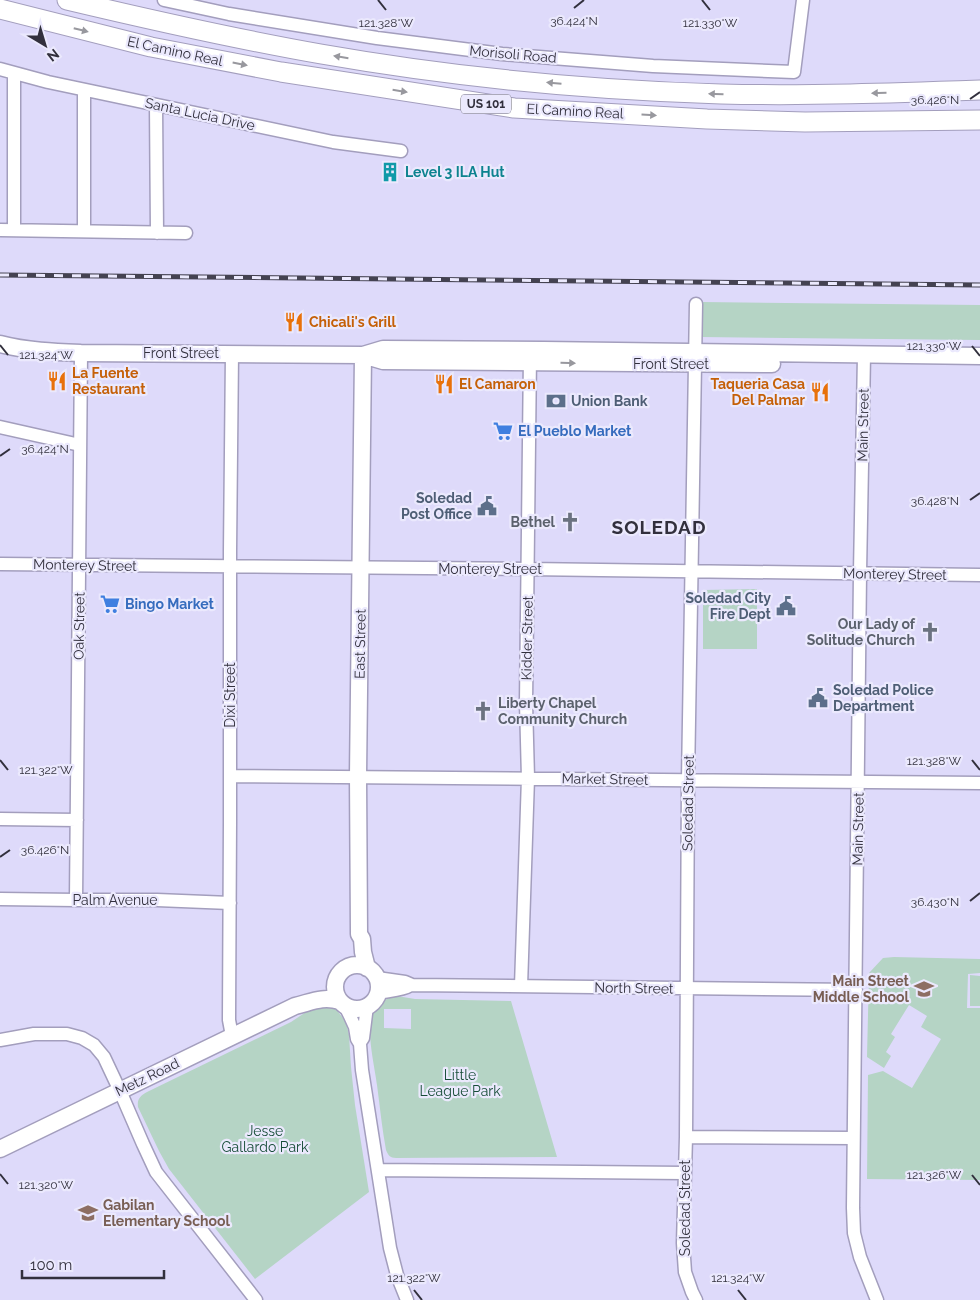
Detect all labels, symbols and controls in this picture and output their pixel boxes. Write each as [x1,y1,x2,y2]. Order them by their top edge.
text: 36.424°N [550,14,598,28]
text: 121.328°W [359,16,414,30]
text: 121.330°W [683,16,738,30]
north arrow [20,20,70,70]
one-way arrow [74,26,89,34]
street label: El Camino Real [126,33,224,69]
street label: Morisoli Road [469,42,557,66]
text: N [44,46,62,65]
one-way arrow [333,53,349,61]
one-way arrow [232,61,248,69]
one-way arrow [546,79,562,87]
one-way arrow [393,88,409,96]
one-way arrow [708,89,724,97]
one-way arrow [871,89,887,97]
text: 36.426°N [911,93,959,107]
street label: Santa Lucia Drive [144,95,256,133]
road number: US 101 [461,95,511,114]
street label: El Camino Real [526,100,624,122]
one-way arrow [641,112,657,120]
building icon: Level 3 ILA Hut [379,161,401,183]
place label: Level 3 ILA Hut [405,164,505,180]
restaurant icon: Chicali's Grill [283,311,305,333]
place label: Chicali's Grill [309,314,397,330]
text: 121.330°W [907,339,962,353]
street label: Front Street [143,345,219,361]
text: 121.324°W [19,348,73,362]
street label: Front Street [633,356,709,372]
one-way arrow [560,359,576,367]
place label: La Fuente Restaurant [72,365,146,397]
restaurant icon: La Fuente Restaurant [46,370,68,392]
restaurant icon: El Camaron [433,373,455,395]
place label: El Camaron [459,376,536,392]
place label: Taqueria Casa Del Palmar [711,376,806,408]
restaurant icon: Taqueria Casa Del Palmar [809,381,831,403]
street label: Main Street [854,388,872,462]
bank icon: Union Bank [545,390,567,412]
place label: Union Bank [571,393,648,409]
supermarket icon: El Pueblo Market [492,420,514,442]
place label: El Pueblo Market [518,423,632,439]
text: 36.424°N [21,442,69,456]
place label: Soledad Post Office [401,490,473,522]
text: 36.428°N [911,494,959,508]
public building icon: Soledad Post Office [476,495,498,517]
church icon: Bethel [559,511,581,533]
place label: Bethel [511,514,556,530]
district label: SOLEDAD [612,516,707,538]
street label: Monterey Street [33,556,137,574]
street label: Monterey Street [438,561,542,577]
street label: Monterey Street [843,565,947,583]
place label: Soledad City Fire Dept [685,590,772,622]
street label: Oak Street [70,592,88,660]
supermarket icon: Bingo Market [99,593,121,615]
street label: Kidder Street [518,595,536,680]
public building icon: Soledad City Fire Dept [775,595,797,617]
place label: Bingo Market [125,596,214,612]
street label: East Street [351,609,369,679]
place label: Our Lady of Solitude Church [807,616,916,648]
church icon: Our Lady of Solitude Church [919,621,941,643]
street label: Dixi Street [222,662,238,728]
place label: Soledad Police Department [833,682,934,714]
public building icon: Soledad Police Department [807,687,829,709]
place label: Liberty Chapel Community Church [498,695,627,727]
church icon: Liberty Chapel Community Church [472,700,494,722]
street label: Soledad Street [679,754,697,851]
text: 121.328°W [907,754,962,768]
text: 121.322°W [19,763,73,777]
street label: Market Street [561,770,649,788]
street label: Main Street [849,792,867,866]
text: 36.426°N [21,843,69,857]
street label: Palm Avenue [72,892,158,908]
text: 36.430°N [911,895,959,909]
place label: Main Street Middle School [813,973,910,1005]
school or university icon: Main Street Middle School [913,978,935,1000]
street label: North Street [594,979,674,997]
street label: Metz Road [112,1055,182,1099]
park label: Little League Park [419,1067,501,1099]
park label: Jesse Gallardo Park [222,1123,309,1155]
street label: Soledad Street [677,1160,693,1256]
text: 121.326°W [907,1168,962,1182]
text: 121.320°W [19,1178,74,1192]
place label: Gabilan Elementary School [103,1197,231,1229]
school or university icon: Gabilan Elementary School [77,1202,99,1224]
scale bar [22,1248,165,1280]
text: 100 m [30,1256,72,1274]
text: 121.322°W [387,1271,441,1285]
text: 121.324°W [711,1271,765,1285]

